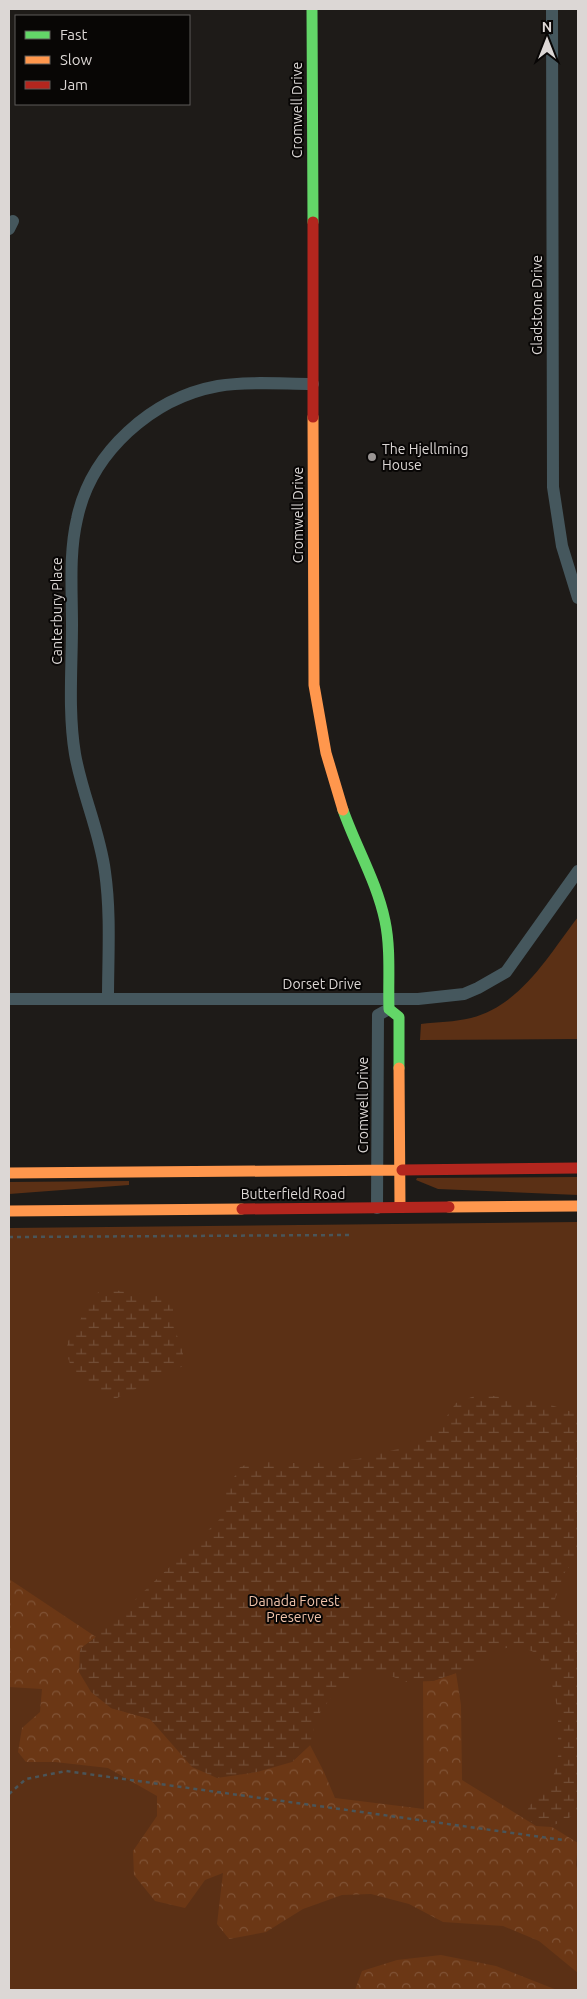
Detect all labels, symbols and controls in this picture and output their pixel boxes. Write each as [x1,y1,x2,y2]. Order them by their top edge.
legend [15,15,190,105]
north arrow [522,15,572,65]
text: N [542,19,552,35]
text: Fast [60,26,88,43]
text: Slow [60,51,93,68]
street label: Cromwell Drive [289,62,305,158]
text: Jam [60,76,88,93]
street label: Gladstone Drive [529,255,545,355]
place label: The Hjellming House [382,441,468,473]
marker: The Hjellming House [366,451,378,463]
street label: Cromwell Drive [290,467,306,563]
street label: Canterbury Place [49,557,65,665]
street label: Dorset Drive [283,976,362,992]
street label: Cromwell Drive [355,1057,371,1153]
street label: Butterfield Road [241,1186,345,1202]
park label: Danada Forest Preserve [249,1593,340,1625]

